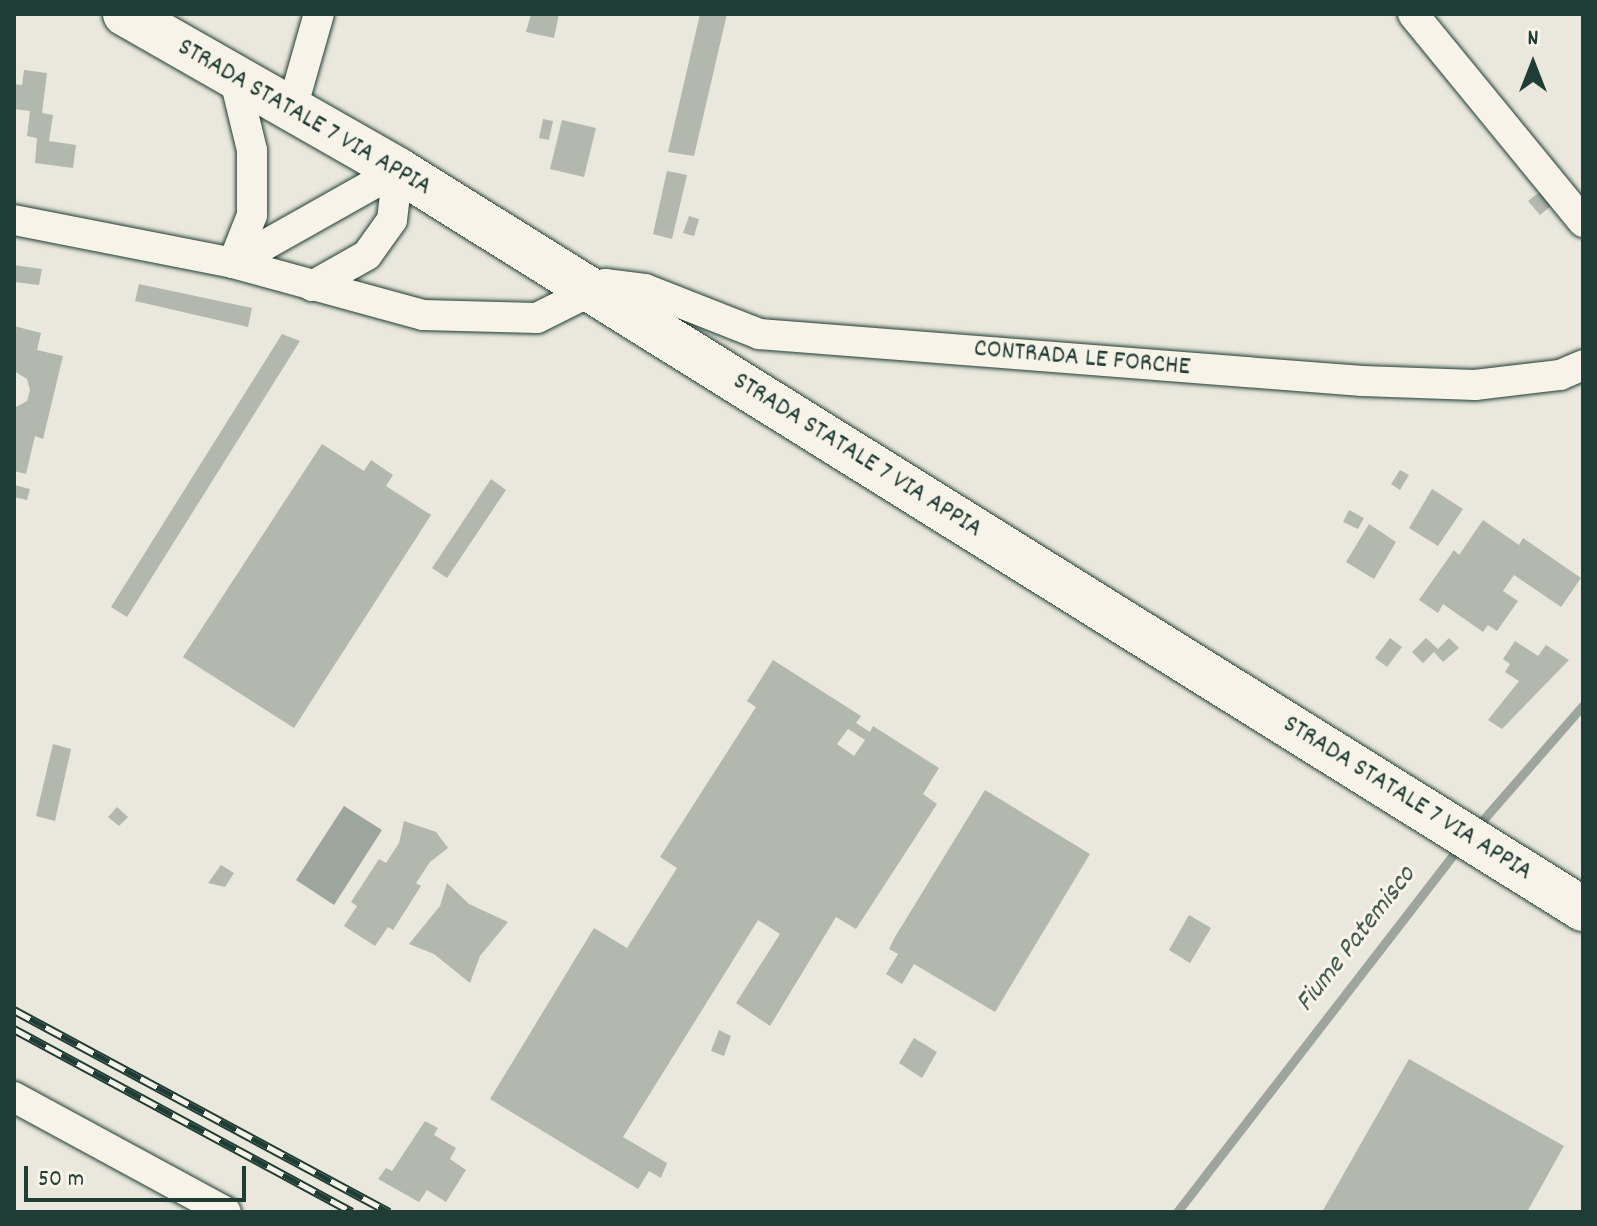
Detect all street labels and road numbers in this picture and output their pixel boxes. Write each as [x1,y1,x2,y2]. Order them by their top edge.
street label: STRADA STATALE 7 VIA APPIA [171,32,437,204]
street label: CONTRADA LE FORCHE [973,334,1191,384]
street label: STRADA STATALE 7 VIA APPIA [727,366,987,546]
street label: STRADA STATALE 7 VIA APPIA [1277,709,1537,889]

